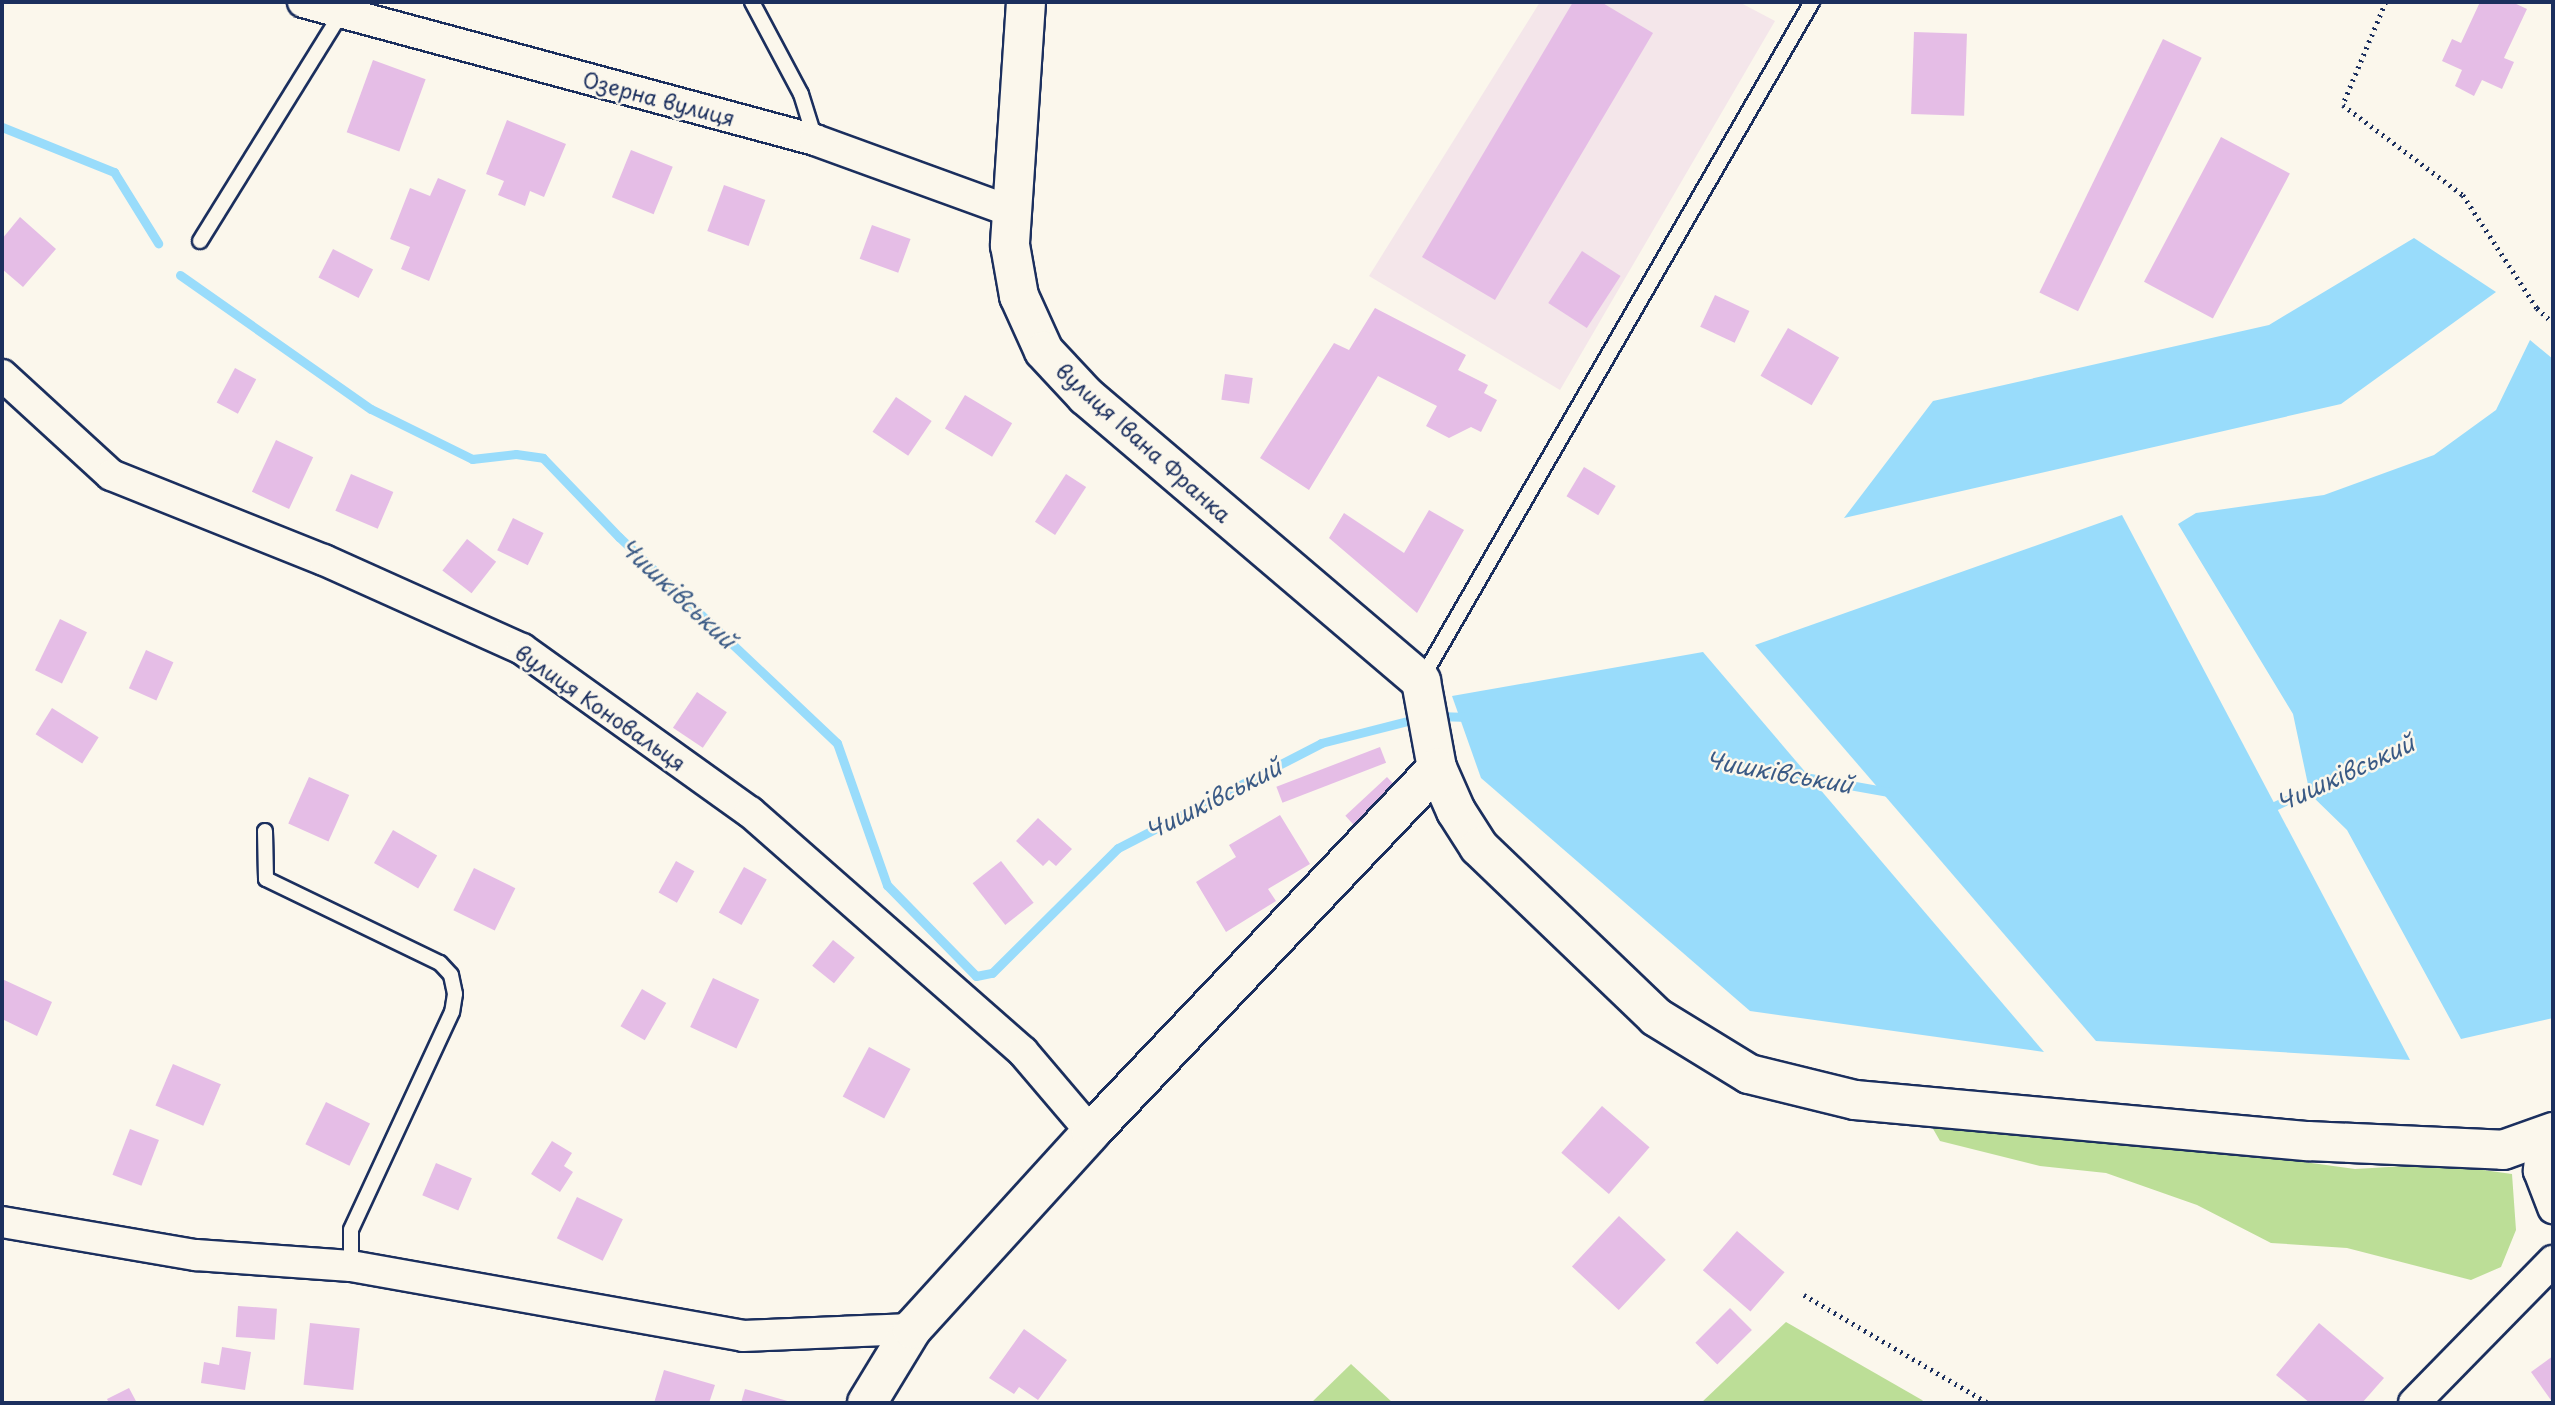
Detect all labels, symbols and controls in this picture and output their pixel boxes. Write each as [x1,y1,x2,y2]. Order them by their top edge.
street label: Озерна вулиця [580,65,738,131]
street label: вулиця Івана Франка [1051,357,1237,527]
water label: Чишківський [614,532,742,654]
street label: вулиця Коновальця [511,639,691,775]
water label: Чишківський [2272,729,2418,817]
water label: Чишківський [1704,746,1854,798]
water label: Чишківський [1141,753,1285,845]

